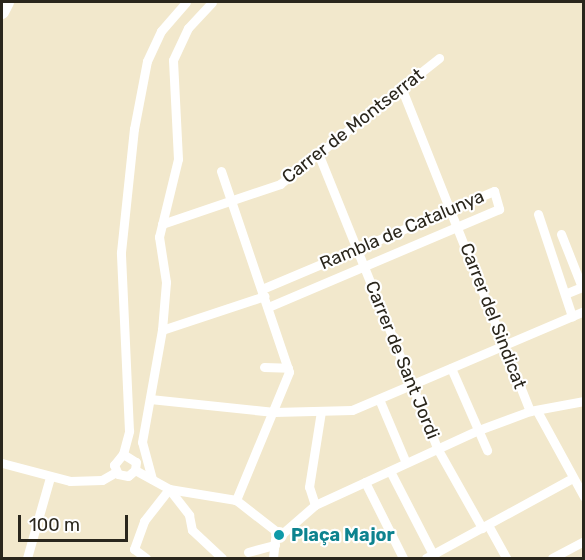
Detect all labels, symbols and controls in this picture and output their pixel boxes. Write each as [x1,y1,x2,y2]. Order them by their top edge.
street label: Carrer de Montserrat [278,64,428,188]
street label: Rambla de Catalunya [317,186,487,274]
street label: Carrer del Sindicat [455,240,531,392]
street label: Carrer de Sant Jordi [360,278,444,442]
scale bar [21,503,130,541]
text: 100 m [29,514,80,536]
place label: Plaça Major [291,524,395,546]
marker: Plaça Major [272,528,286,542]

